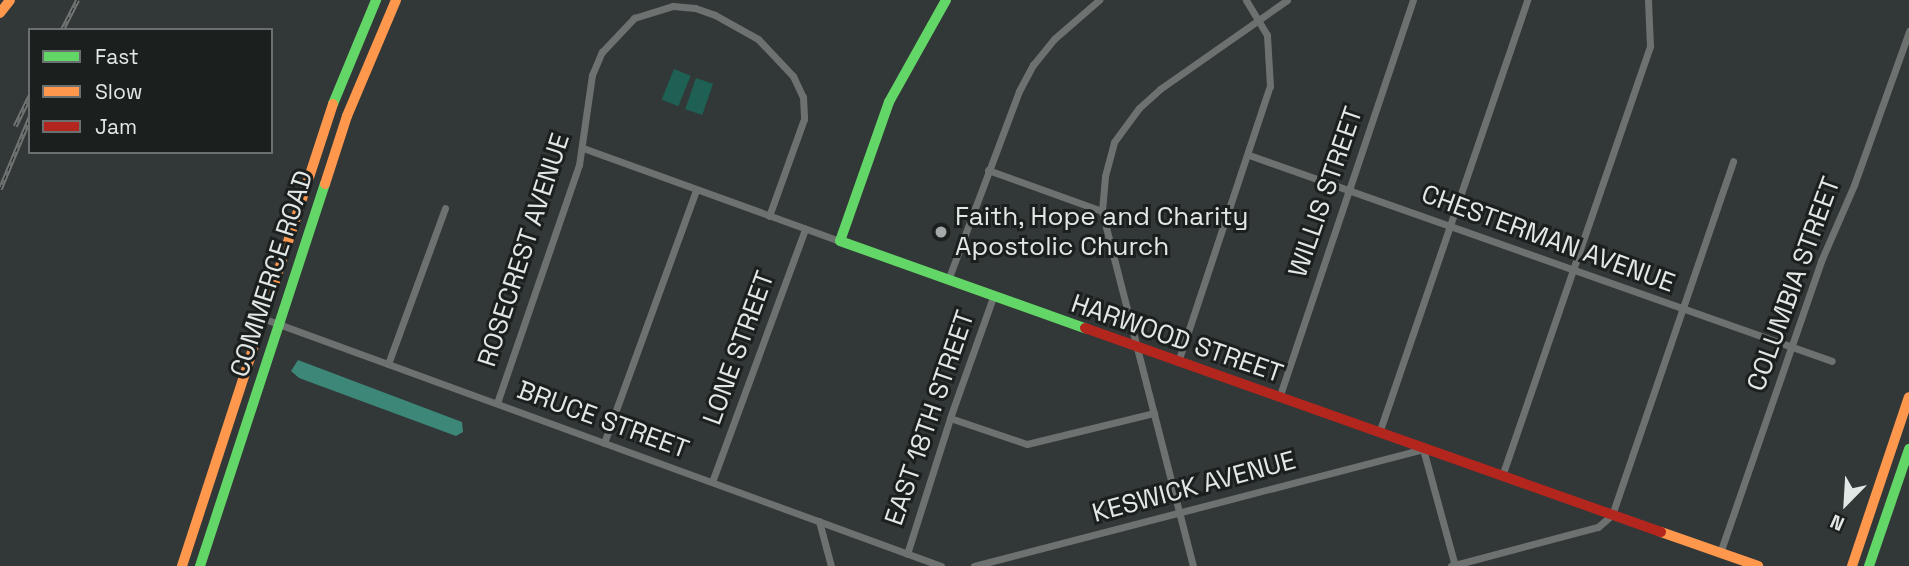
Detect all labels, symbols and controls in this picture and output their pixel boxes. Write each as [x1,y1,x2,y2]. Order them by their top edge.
legend [28,28,273,154]
text: Fast [95,43,139,70]
text: Slow [95,78,143,105]
street label: WILLIS STREET [1282,103,1370,281]
text: Jam [95,113,137,140]
street label: ROSECREST AVENUE [471,129,577,371]
street label: COMMERCE ROAD [224,167,320,381]
street label: COLUMBIA STREET [1741,173,1847,395]
street label: CHESTERMAN AVENUE [1417,179,1679,299]
place label: Faith, Hope and Charity Apostolic Church [955,201,1249,262]
marker: Faith, Hope and Charity Apostolic Church [933,224,949,240]
street label: LONE STREET [697,267,781,429]
street label: HARWOOD STREET [1067,288,1287,390]
street label: EAST 18TH STREET [879,306,981,530]
street label: BRUCE STREET [513,375,693,465]
street label: KESWICK AVENUE [1089,445,1299,529]
north arrow [1811,468,1881,538]
text: N [1826,509,1848,537]

